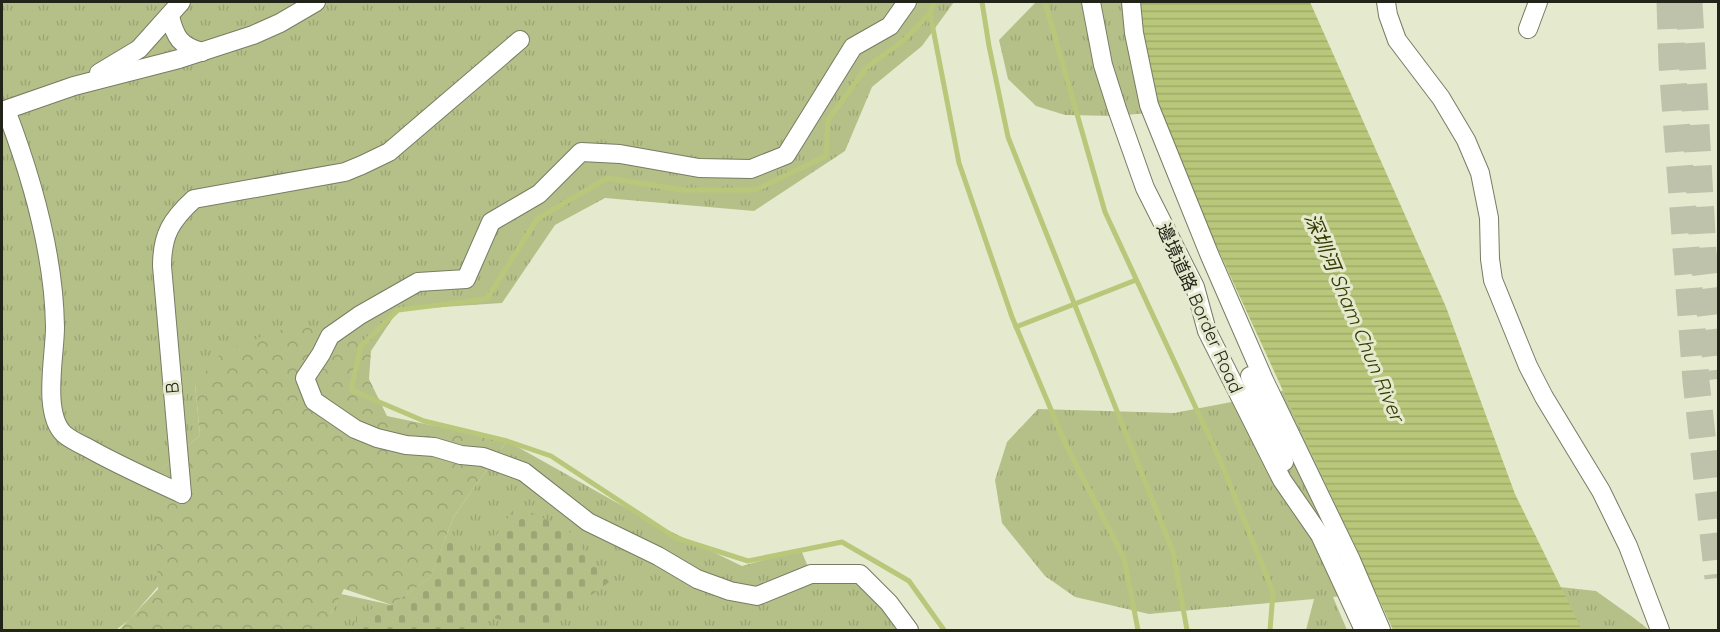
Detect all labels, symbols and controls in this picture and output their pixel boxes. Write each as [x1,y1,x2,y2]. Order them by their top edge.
water label: 深圳河 Sham Chun River [1300,209,1411,427]
street label: 邊境道路 Border Road [1152,219,1248,397]
street label: B [160,381,184,395]

